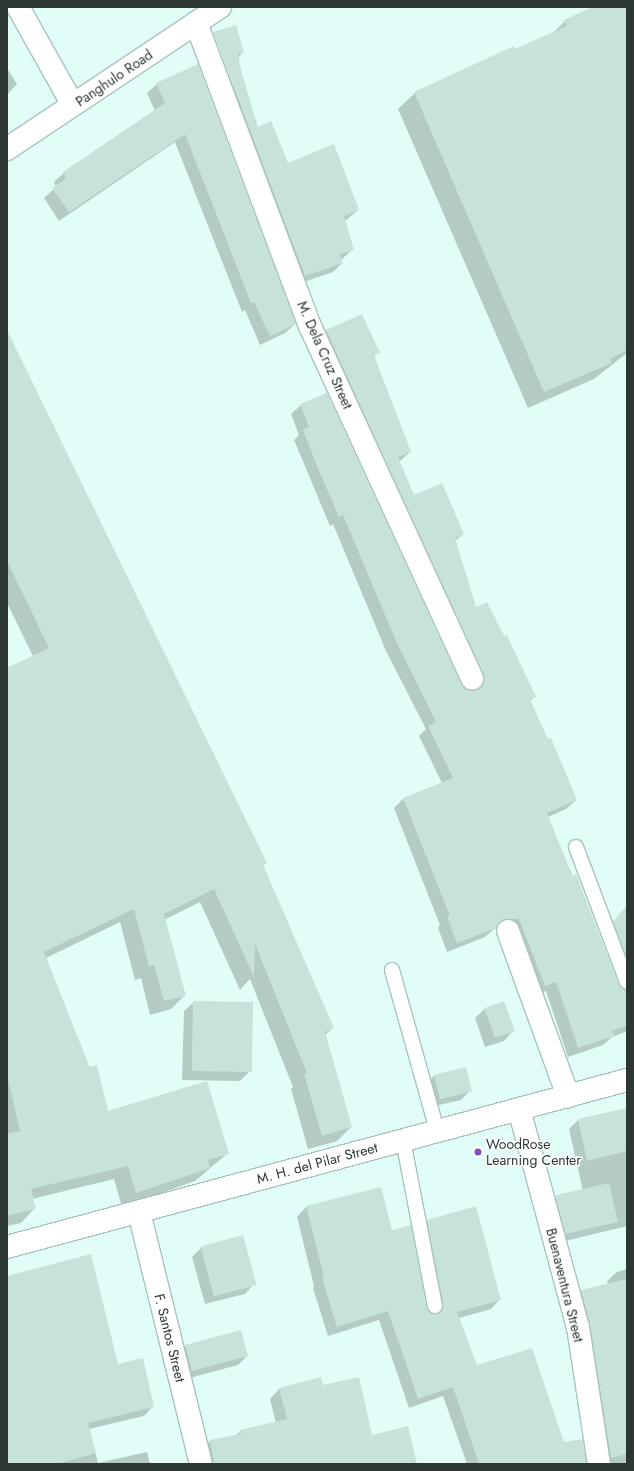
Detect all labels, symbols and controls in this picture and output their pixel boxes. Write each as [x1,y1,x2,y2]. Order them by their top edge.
street label: Panghulo Road [72,46,156,110]
street label: M. Dela Cruz Street [294,298,356,412]
place label: WoodRose Learning Center [486,1136,581,1168]
street label: M. H. del Pilar Street [255,1139,379,1187]
marker: WoodRose Learning Center [473,1147,483,1157]
street label: Buenaventura Street [543,1226,587,1344]
street label: F. Santos Street [151,1292,189,1384]

